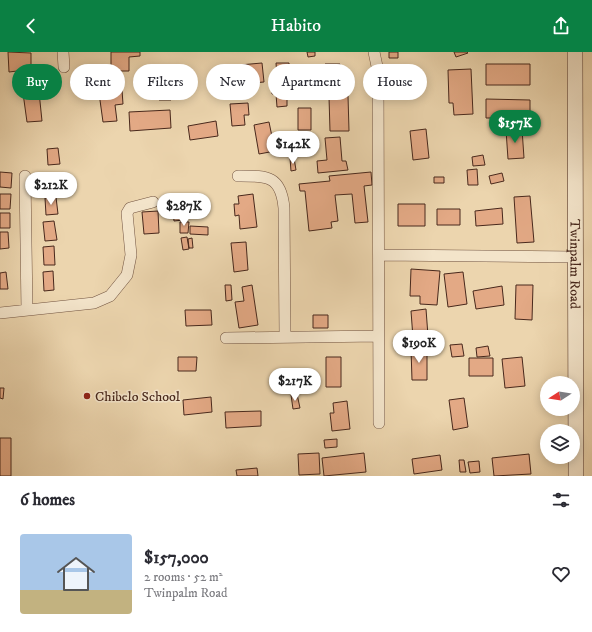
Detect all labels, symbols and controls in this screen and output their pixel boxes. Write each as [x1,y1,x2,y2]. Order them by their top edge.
icon: back [20,15,42,37]
text: Habito [271,15,321,37]
icon: share [550,15,572,37]
chip: Buy [12,64,62,100]
chip: Rent [70,64,125,100]
chip: Filters [133,64,198,100]
chip: New [206,64,260,100]
chip: Apartment [268,64,355,100]
chip: House [363,64,427,100]
pin: $157K [487,110,543,144]
text: $157K [498,115,532,131]
pin: $142K [265,131,321,165]
text: $142K [276,136,310,152]
pin: $212K [23,172,79,206]
text: $212K [34,177,68,193]
pin: $287K [156,193,212,227]
text: $287K [166,198,202,214]
street label: Twinpalm Road [565,219,584,309]
pin: $190K [391,330,447,364]
text: $190K [402,335,436,351]
pin: $217K [267,368,323,402]
text: $217K [278,373,312,389]
north arrow [540,376,580,416]
map controls [540,376,580,464]
place label: Chibelo School [95,388,181,406]
marker: Chibelo School [82,391,92,401]
button: layers [540,424,580,464]
text: 6 homes [20,489,75,511]
icon: filters [550,489,572,511]
text: $157,000 [144,547,209,569]
icon: home [52,550,100,598]
icon: heart [550,563,572,585]
text: 2 rooms · 52 m² [144,569,223,585]
text: Twinpalm Road [144,585,227,601]

